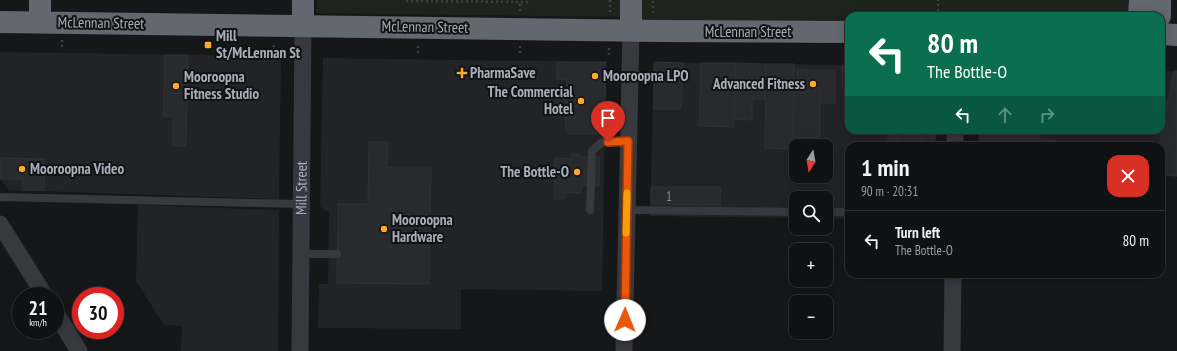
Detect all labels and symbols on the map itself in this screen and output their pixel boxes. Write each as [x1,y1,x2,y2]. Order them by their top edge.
street label: McLennan Street [58,12,144,33]
street label: McLennan Street [382,16,468,37]
street label: McLennan Street [705,22,791,41]
place label: Mill St/McLennan St [216,26,301,62]
marker: Mill St/McLennan St [203,40,213,50]
place label: PharmaSave [470,63,536,82]
place label: Mooroopna LPO [603,66,688,85]
place label: Mooroopna Fitness Studio [184,67,259,103]
marker: PharmaSave [457,68,467,78]
marker: Mooroopna LPO [590,71,600,81]
place label: Advanced Fitness [712,74,805,93]
marker: Advanced Fitness [808,79,818,89]
marker: Mooroopna Fitness Studio [171,81,181,91]
place label: The Commercial Hotel [488,82,573,118]
marker: The Commercial Hotel [576,96,586,106]
pin [591,101,625,142]
north arrow [789,139,833,183]
place label: Mooroopna Video [30,159,124,178]
street label: Mill Street [291,161,311,215]
place label: The Bottle-O [500,162,569,181]
marker: Mooroopna Video [17,164,27,174]
marker: The Bottle-O [572,167,582,177]
house number: 1 [666,188,672,205]
place label: Mooroopna Hardware [392,210,453,246]
marker: Mooroopna Hardware [379,224,389,234]
speed limit sign: 30 [72,287,124,339]
position arrow [604,299,646,341]

